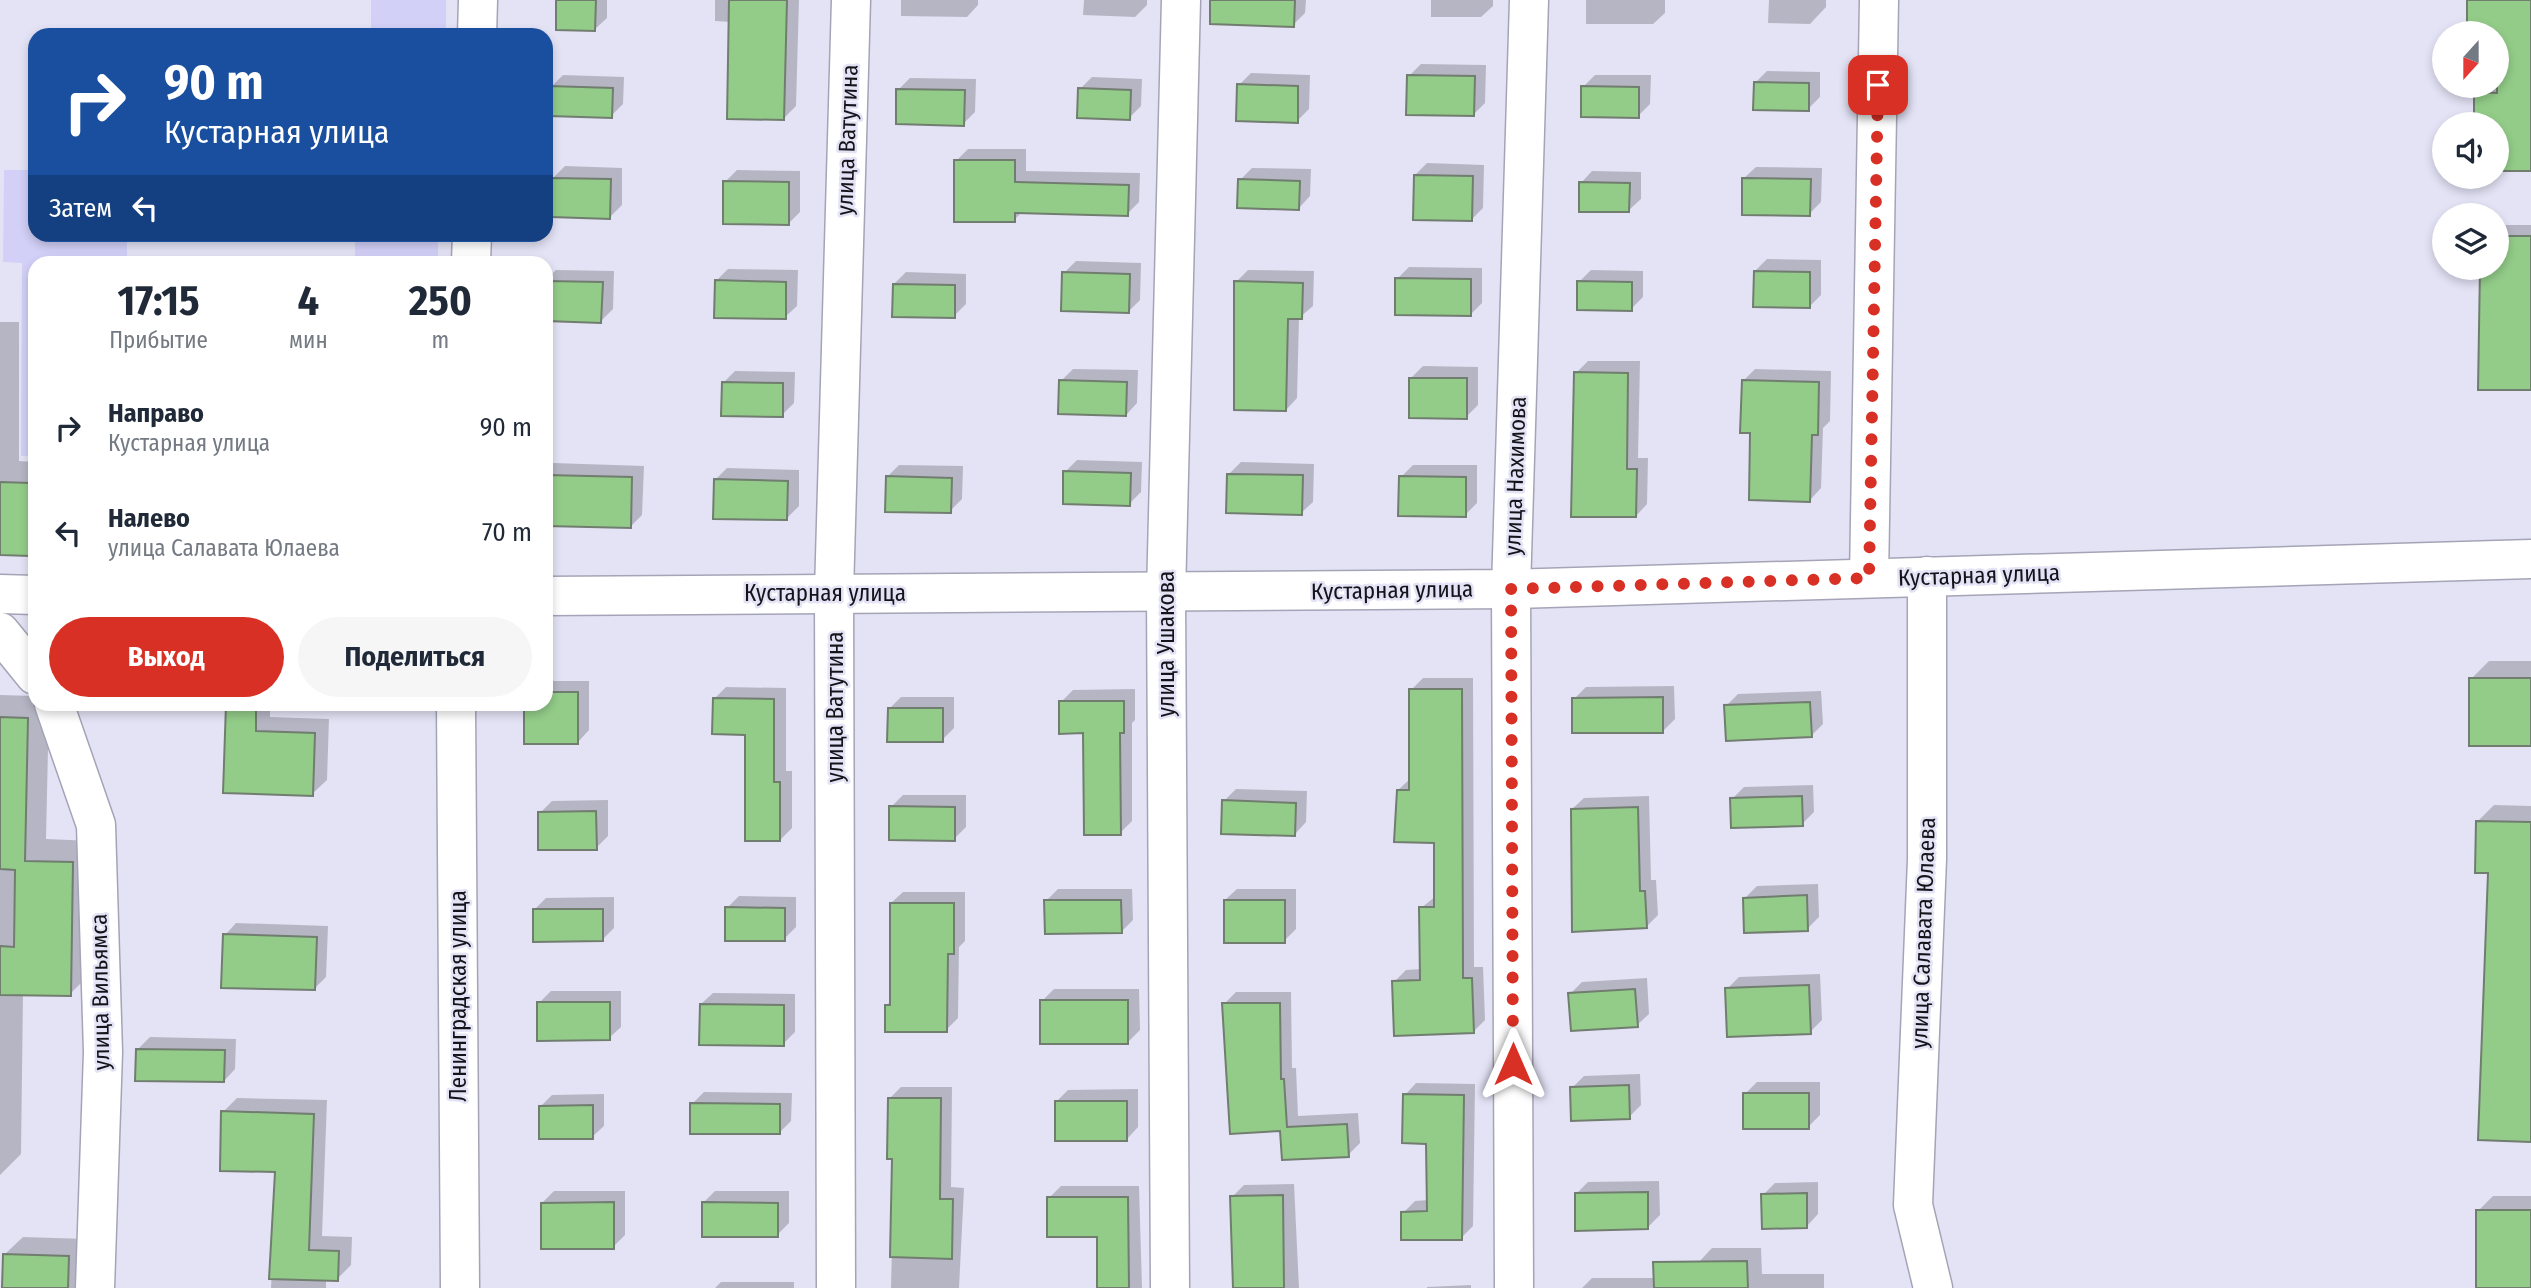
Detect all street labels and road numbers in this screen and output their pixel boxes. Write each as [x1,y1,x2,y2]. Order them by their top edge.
street label: улица Ватутина [830,64,864,216]
street label: улица Нахимова [1498,396,1532,556]
street label: Кустарная улица [1898,558,2060,592]
street label: улица Ушакова [1152,571,1180,717]
street label: Кустарная улица [1311,575,1473,605]
street label: Кустарная улица [744,579,906,607]
street label: улица Ватутина [821,631,849,783]
street label: улица Салавата Юлаева [1905,817,1941,1049]
street label: Ленинградская улица [444,890,472,1102]
street label: улица Вильямса [85,913,115,1071]

